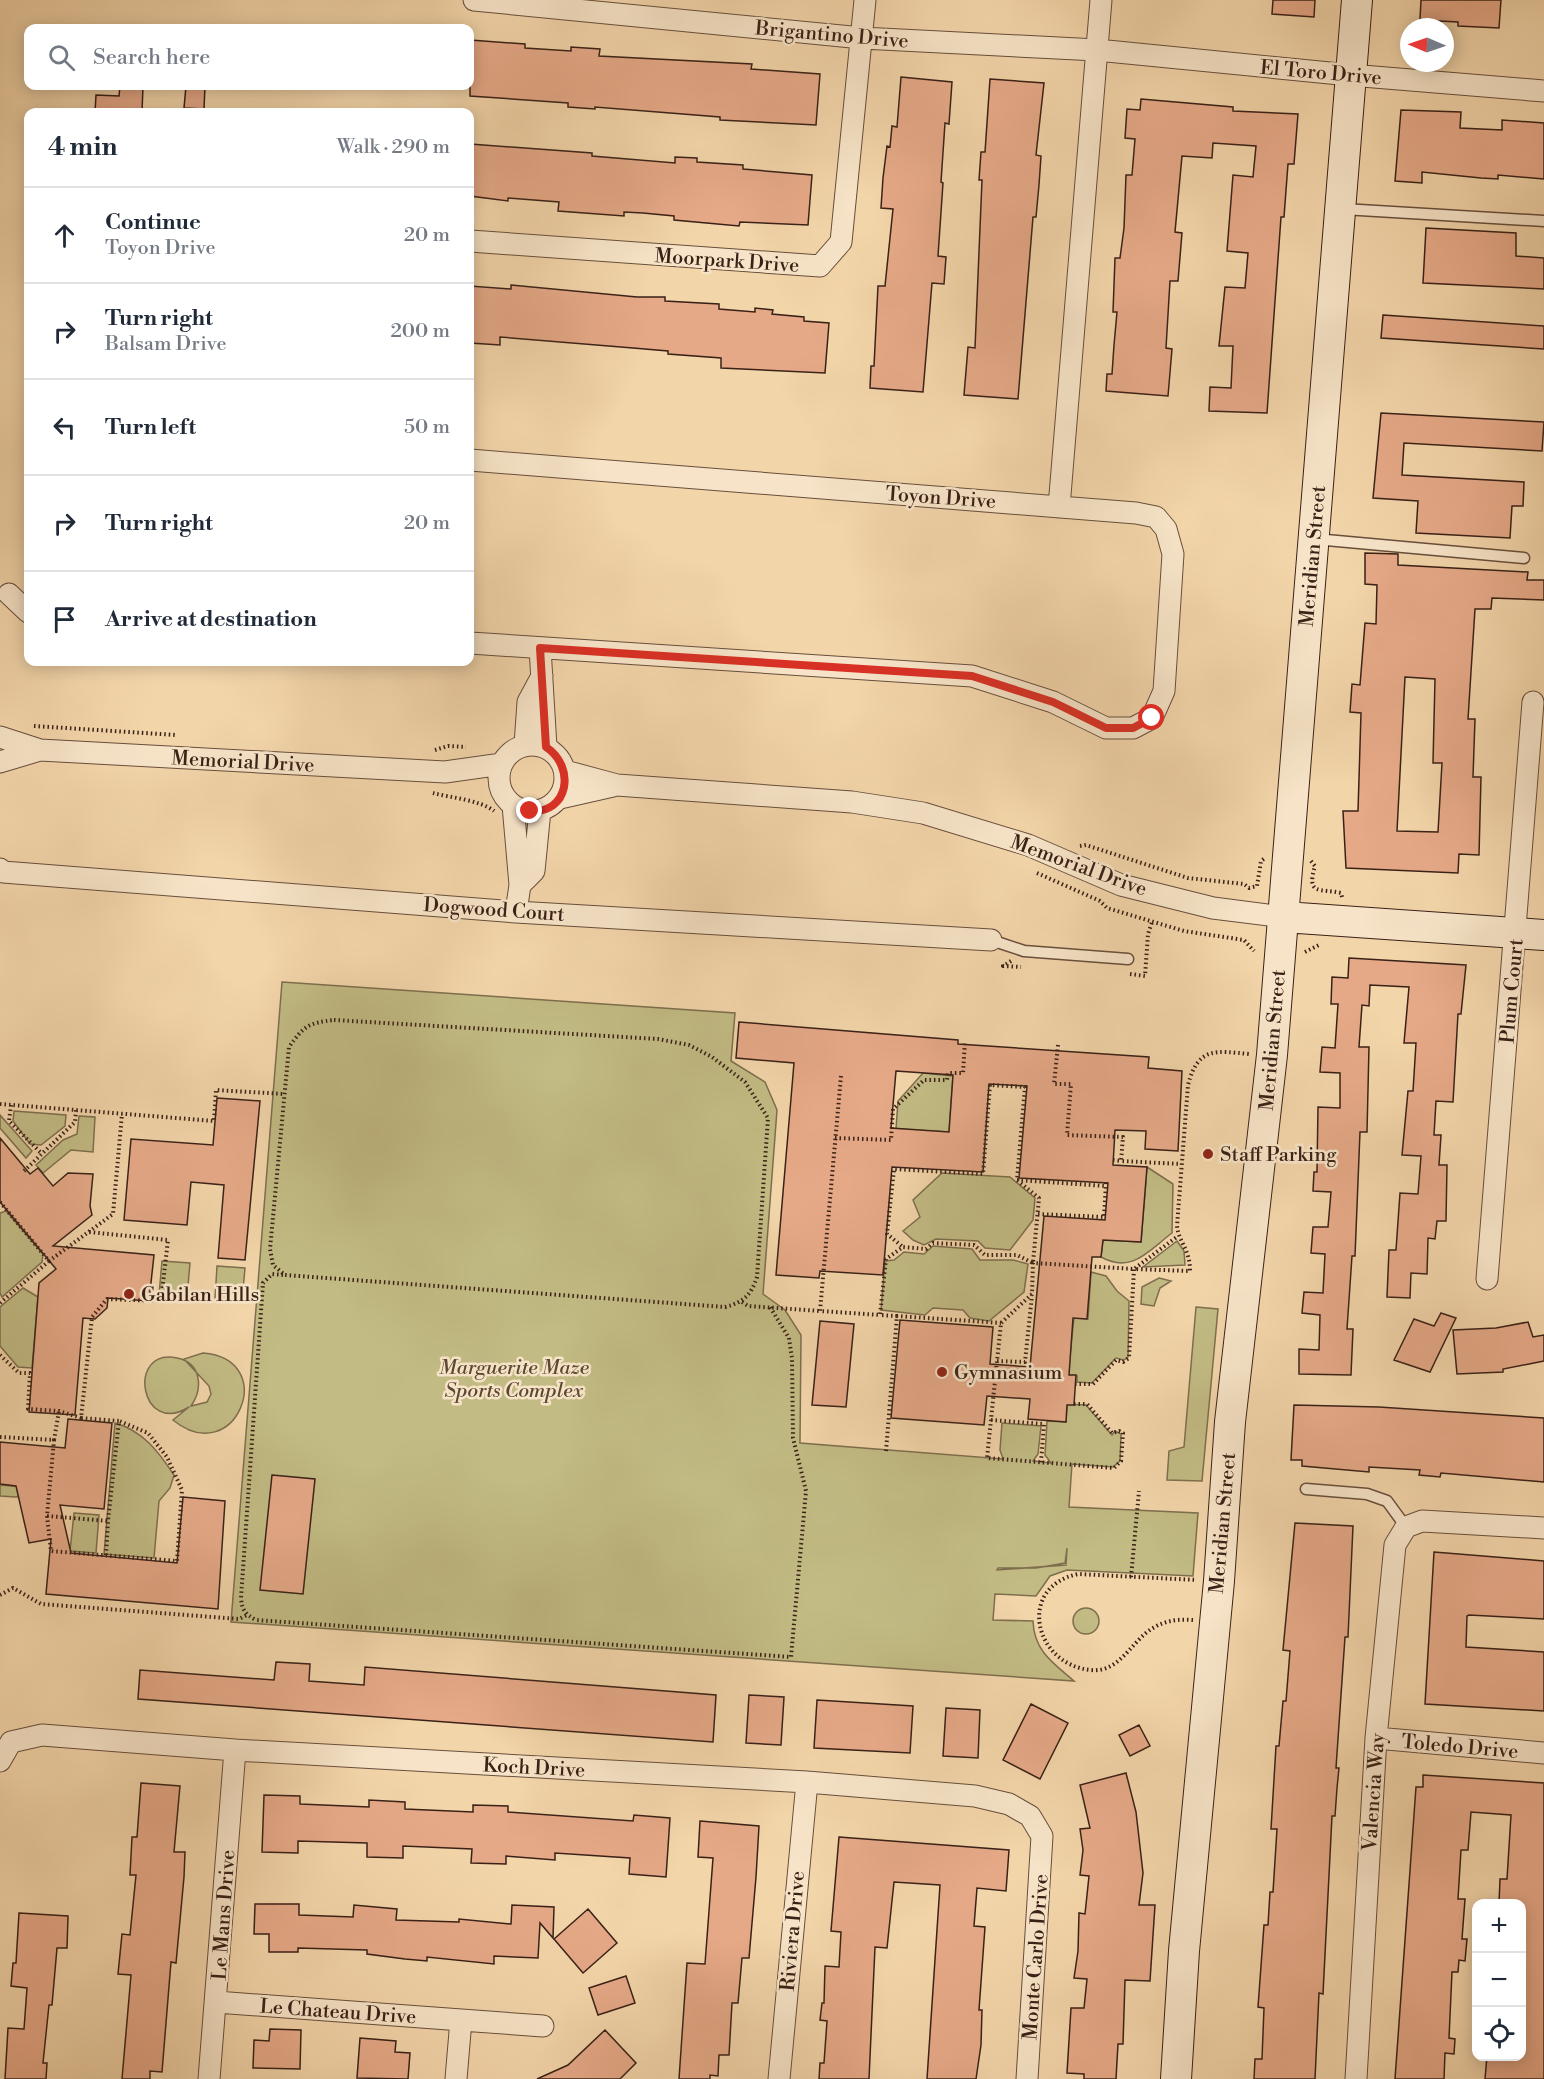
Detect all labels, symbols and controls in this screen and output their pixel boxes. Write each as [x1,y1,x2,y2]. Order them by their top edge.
street label: Brigantino Drive [753,16,910,55]
north arrow [1400,18,1454,72]
search box [24,24,474,90]
icon: search [45,41,78,74]
text: Search here [93,44,210,71]
street label: El Toro Drive [1259,56,1383,91]
text: 4 min [48,131,118,163]
text: Walk · 290 m [337,135,450,160]
text: Continue [105,209,201,236]
icon: ahead [48,219,81,252]
text: 20 m [404,223,450,248]
text: Toyon Drive [105,236,216,261]
street label: Moorpark Drive [654,244,800,279]
text: Turn right [105,305,213,332]
icon: right [48,315,81,348]
text: 200 m [390,319,450,344]
text: Balsam Drive [105,332,227,357]
icon: left [48,411,81,444]
text: Turn left [105,414,196,441]
text: 50 m [404,415,450,440]
street label: Toyon Drive [885,482,997,515]
street label: Meridian Street [1295,484,1332,628]
icon: right [48,507,81,540]
text: Turn right [105,510,213,537]
text: 20 m [404,511,450,536]
icon: arrive [48,603,81,636]
text: Arrive at destination [105,606,317,633]
route start [1138,704,1164,730]
street label: Memorial Drive [171,746,315,779]
route end [516,797,542,823]
street label: Memorial Drive [1007,830,1150,903]
street label: Dogwood Court [423,893,565,928]
street label: Plum Court [1495,938,1530,1045]
street label: Meridian Street [1255,968,1292,1112]
place label: Staff Parking [1220,1143,1337,1168]
marker: Staff Parking [1201,1147,1215,1161]
place label: Gabilan Hills [141,1283,259,1308]
marker: Gabilan Hills [122,1287,136,1301]
park label: Marguerite Maze Sports Complex [439,1356,590,1404]
place label: Gymnasium [954,1361,1063,1386]
marker: Gymnasium [935,1365,949,1379]
street label: Meridian Street [1205,1451,1242,1595]
street label: Toledo Drive [1400,1730,1519,1765]
street label: Valencia Way [1358,1732,1391,1853]
street label: Koch Drive [482,1753,586,1784]
street label: Le Mans Drive [207,1849,242,1981]
street label: Riviera Drive [776,1870,811,1992]
street label: Monte Carlo Drive [1018,1873,1055,2041]
map controls [1472,1899,1526,2061]
button: + [1472,1899,1526,1953]
button: − [1472,1953,1526,2007]
street label: Le Chateau Drive [259,1995,417,2030]
button: locate [1472,2007,1526,2061]

